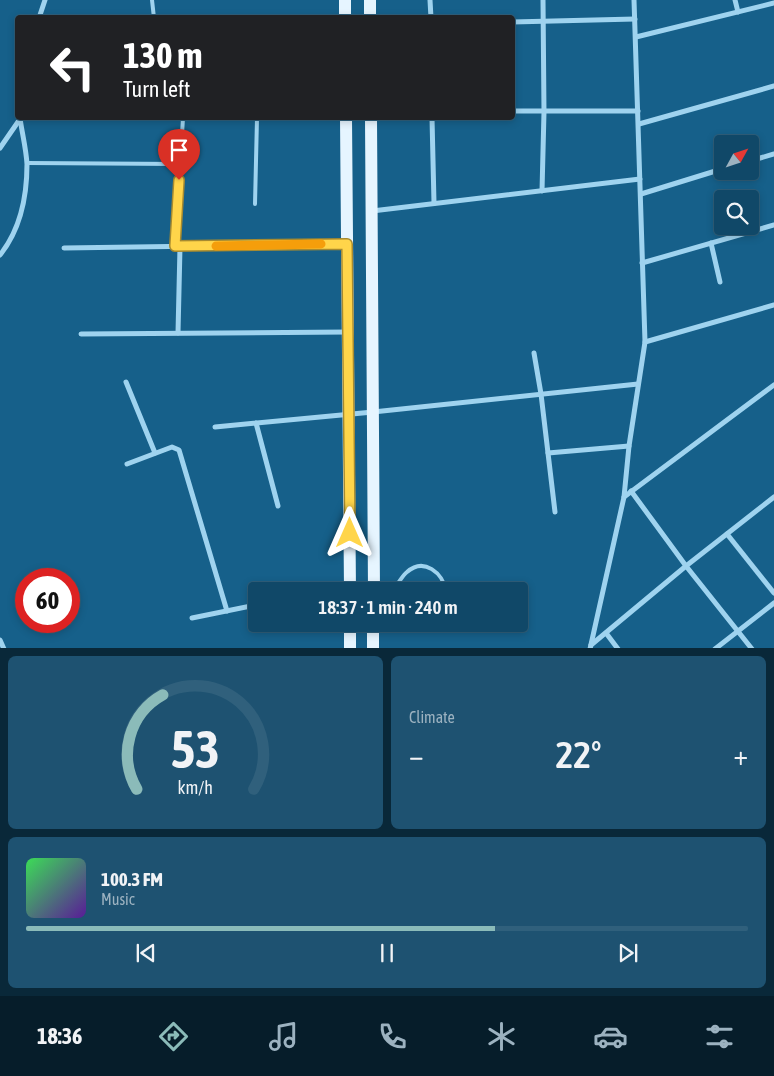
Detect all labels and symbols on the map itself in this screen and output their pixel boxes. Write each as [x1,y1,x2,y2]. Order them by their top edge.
pin [158,129,200,180]
north arrow [714,135,759,180]
position arrow [323,506,375,558]
speed limit sign: 60 [15,568,80,633]

